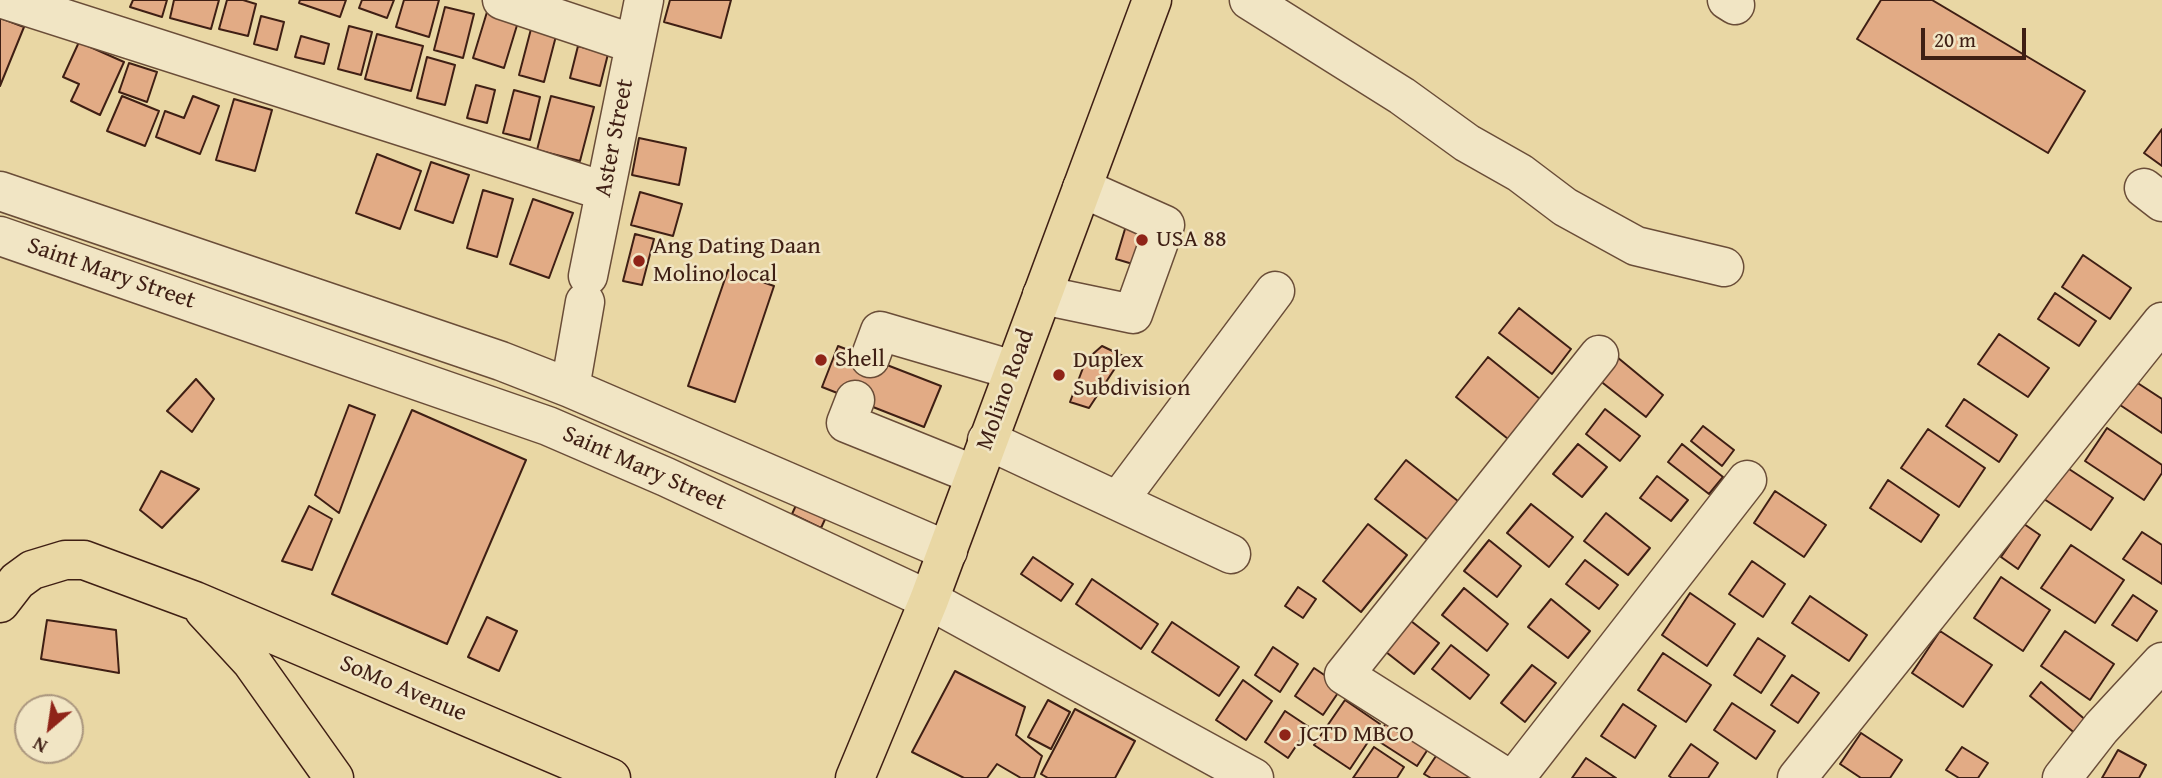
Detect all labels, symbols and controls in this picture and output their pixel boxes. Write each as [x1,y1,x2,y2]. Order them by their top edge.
scale bar [1924,14,2029,58]
text: 20 m [1934,24,1976,55]
street label: Aster Street [589,76,641,200]
place label: USA 88 [1156,226,1226,254]
street label: Saint Mary Street [23,232,199,316]
marker: USA 88 [1134,232,1150,248]
place label: Ang Dating Daan Molino local [653,233,821,289]
marker: Ang Dating Daan Molino local [631,253,647,269]
street label: Molino Road [971,326,1041,454]
place label: Shell [835,346,885,374]
place label: Duplex Subdivision [1073,347,1190,403]
marker: Shell [813,352,829,368]
marker: Duplex Subdivision [1051,367,1067,383]
street label: Saint Mary Street [558,420,730,518]
street label: SoMo Avenue [335,649,471,729]
north arrow [14,694,84,764]
place label: JCTD MBCO [1299,721,1414,749]
marker: JCTD MBCO [1277,727,1293,743]
text: N [27,730,52,761]

